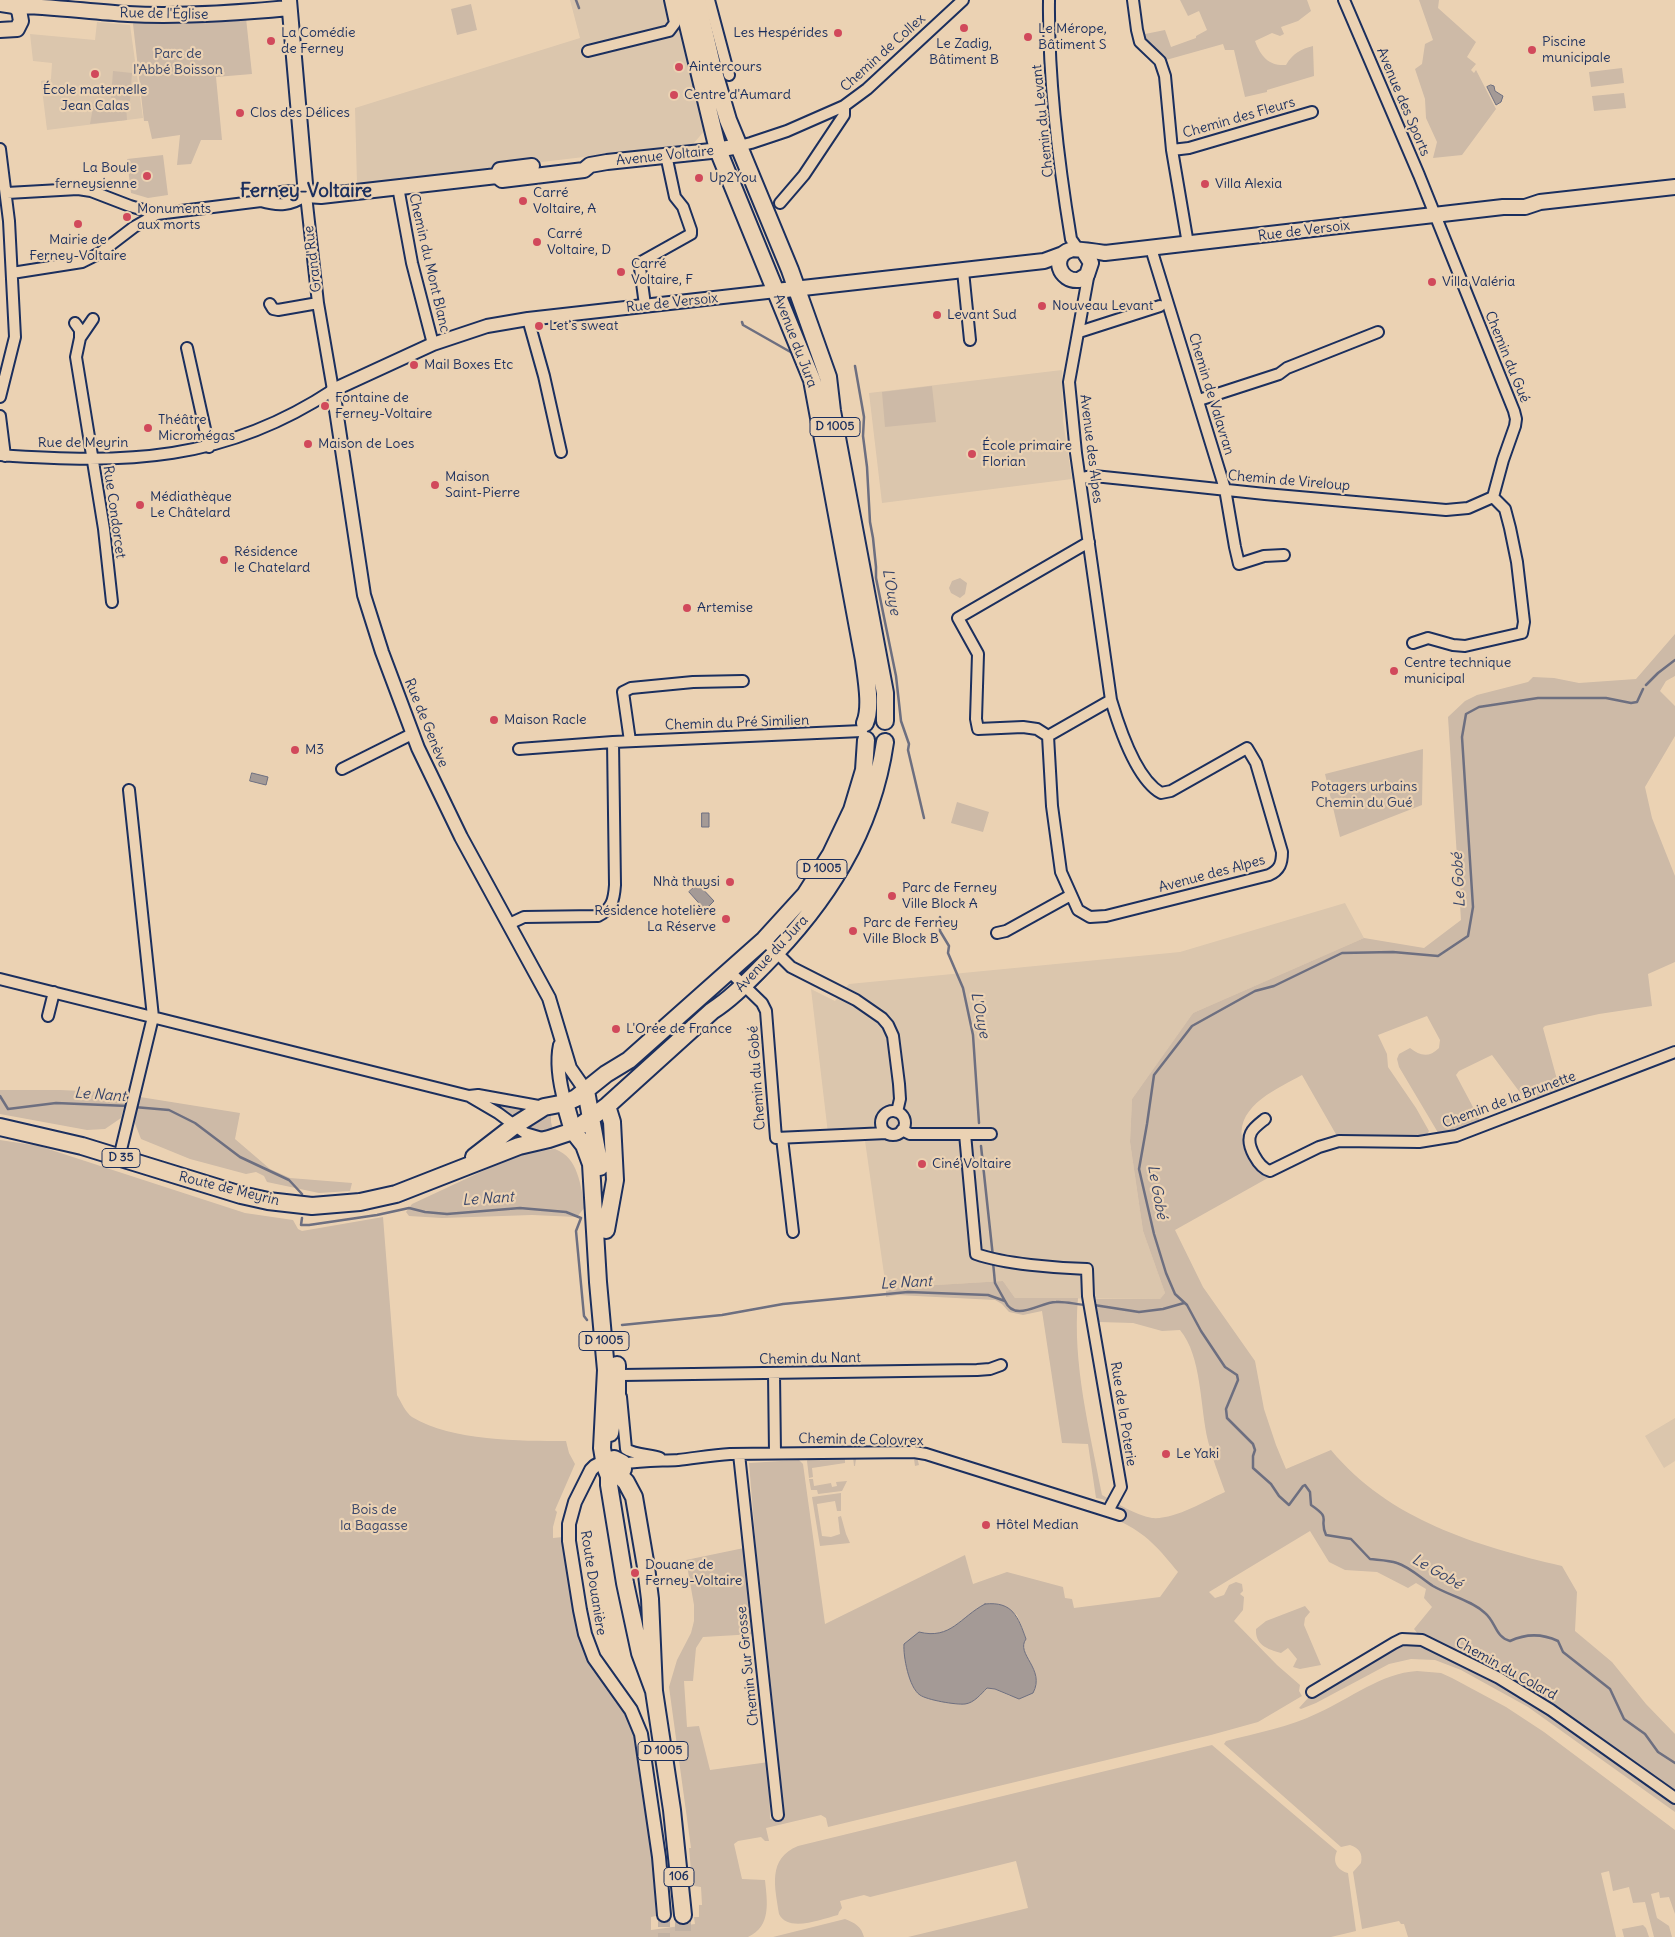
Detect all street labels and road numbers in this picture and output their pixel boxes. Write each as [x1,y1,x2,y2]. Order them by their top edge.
street label: Rue de l'Église [120,5,208,23]
street label: Chemin de Collex [837,10,929,96]
street label: Avenue des Sports [1373,45,1433,159]
street label: Chemin du Levant [1029,64,1057,178]
street label: Chemin des Fleurs [1181,94,1297,142]
street label: Avenue Voltaire [615,143,715,169]
street label: Chemin du Mont Blanc [405,192,453,334]
street label: Rue de Versoix [1257,217,1351,245]
street label: Grand'Rue [301,225,325,293]
street label: Rue de Versoix [625,290,719,316]
street label: Avenue du Jura [769,292,821,390]
street label: Chemin du Gué [1481,309,1533,405]
street label: Chemin de Valavran [1184,331,1238,457]
street label: Avenue des Alpes [1076,394,1106,504]
road number: D 1005 [810,418,860,437]
street label: Rue de Meyrin [38,435,128,451]
street label: Rue Condorcet [99,464,129,560]
street label: Chemin de Vireloup [1227,467,1351,495]
street label: Rue de Genève [401,676,451,770]
street label: Chemin du Pré Similien [665,712,809,734]
street label: Avenue des Alpes [1157,852,1267,896]
road number: D 1005 [797,860,847,879]
street label: Avenue du Jura [732,912,812,996]
street label: Chemin du Gobé [745,1025,769,1131]
street label: Chemin de la Brunette [1440,1068,1578,1132]
road number: D 35 [102,1148,140,1168]
street label: Route de Meyrin [177,1168,281,1210]
road number: D 1005 [579,1332,629,1350]
street label: Chemin du Nant [759,1350,861,1368]
street label: Rue de la Poterie [1106,1360,1140,1468]
street label: Chemin de Colovrex [798,1431,924,1449]
street label: Route Douanière [576,1529,610,1637]
street label: Chemin Sur Grosse [733,1605,763,1727]
street label: Chemin du Colard [1452,1634,1560,1704]
road number: D 1005 [638,1742,688,1760]
road number: 106 [664,1868,694,1886]

